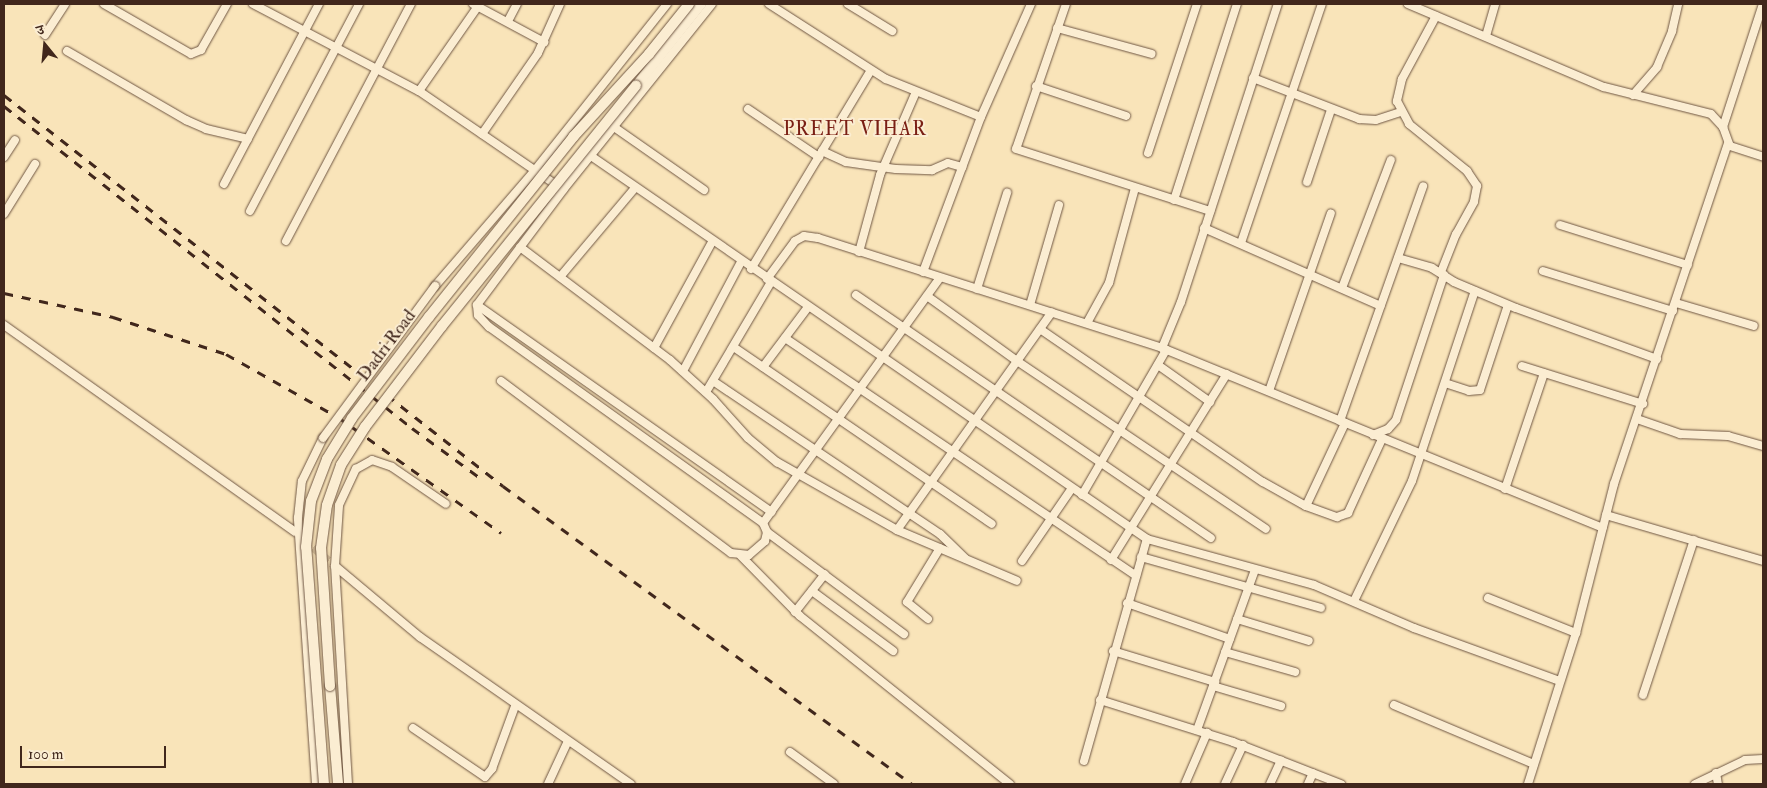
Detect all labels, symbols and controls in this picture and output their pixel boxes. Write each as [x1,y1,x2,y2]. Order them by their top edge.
north arrow [20,20,70,70]
text: उ [35,21,46,39]
district label: PREET VIHAR [782,119,928,141]
street label: Dadri Road [353,306,421,386]
scale bar [22,736,169,768]
text: 100 m [28,745,63,764]

